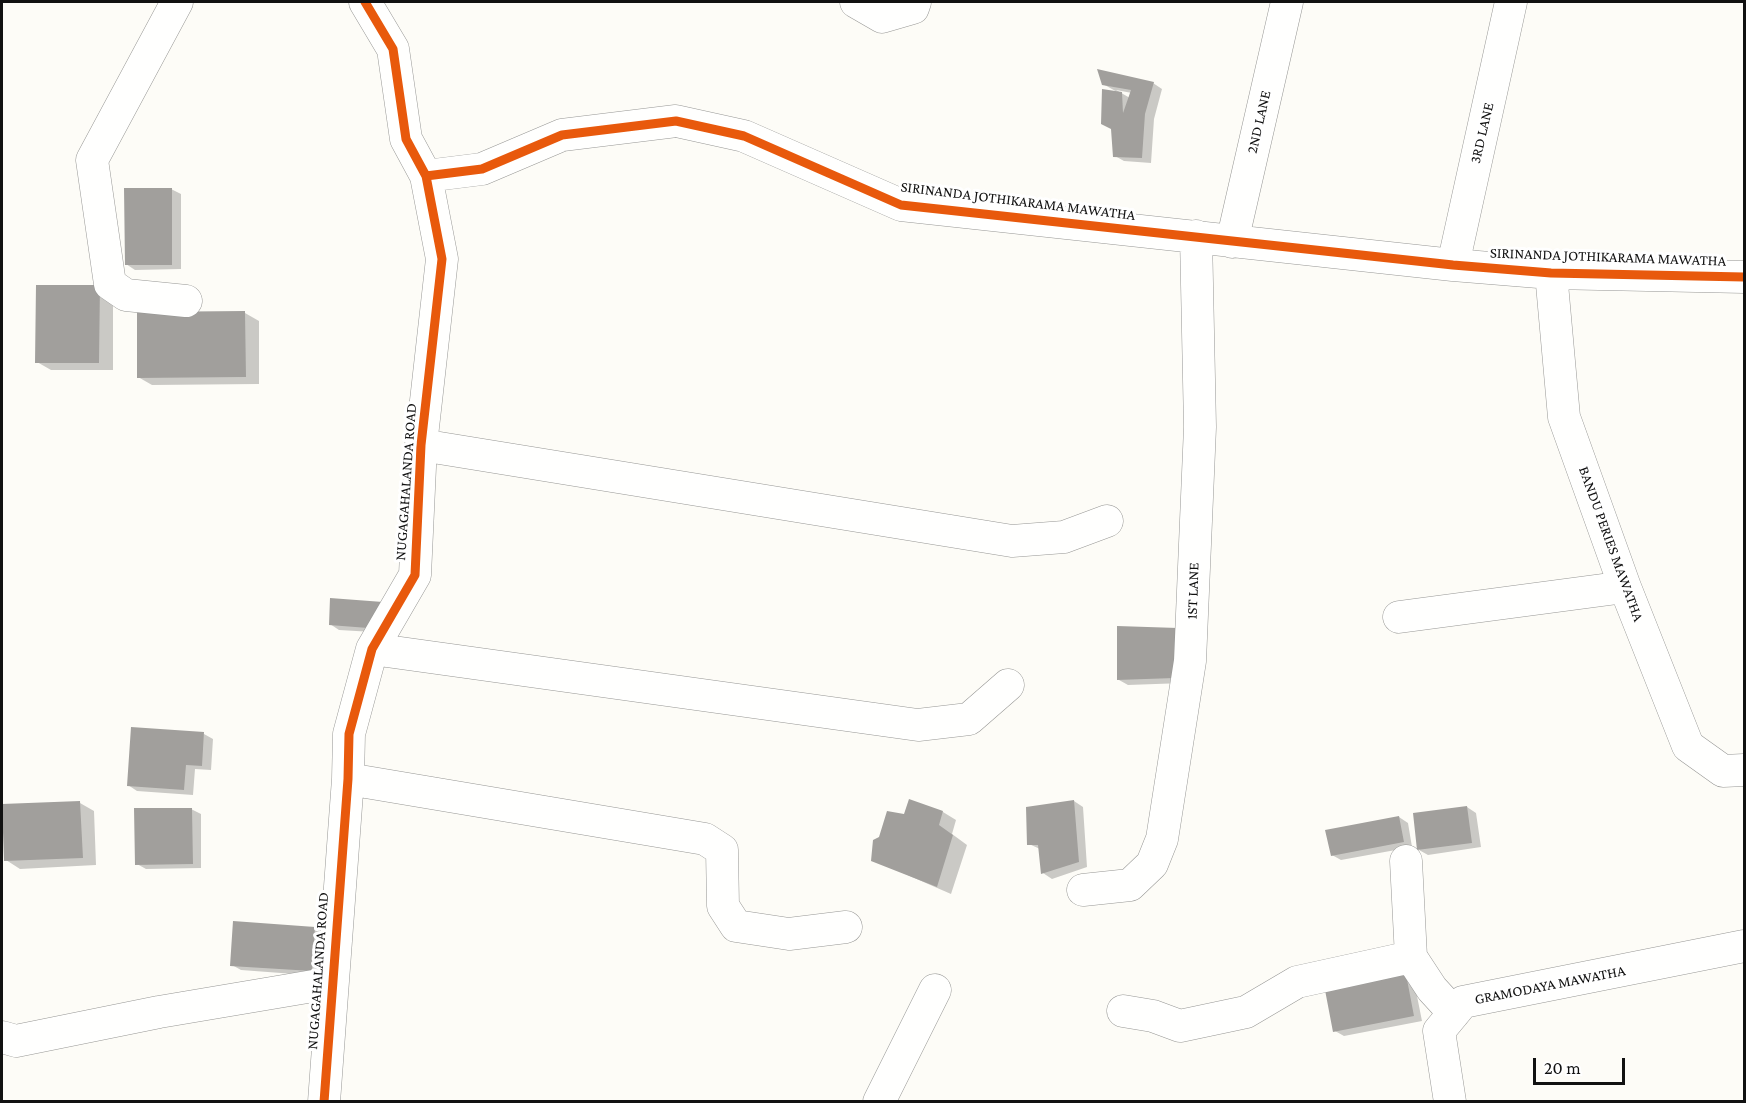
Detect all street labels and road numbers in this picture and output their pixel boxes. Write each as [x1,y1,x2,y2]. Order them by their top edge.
street label: 2ND LANE [1243,89,1275,155]
street label: 3RD LANE [1466,101,1498,165]
street label: SIRINANDA JOTHIKARAMA MAWATHA [900,178,1136,224]
street label: SIRINANDA JOTHIKARAMA MAWATHA [1490,244,1726,270]
street label: NUGAGAHALANDA ROAD [392,403,420,561]
street label: BANDU PERIES MAWATHA [1574,464,1648,624]
street label: 1ST LANE [1183,562,1203,620]
street label: NUGAGAHALANDA ROAD [304,892,332,1050]
street label: GRAMODAYA MAWATHA [1473,962,1627,1008]

